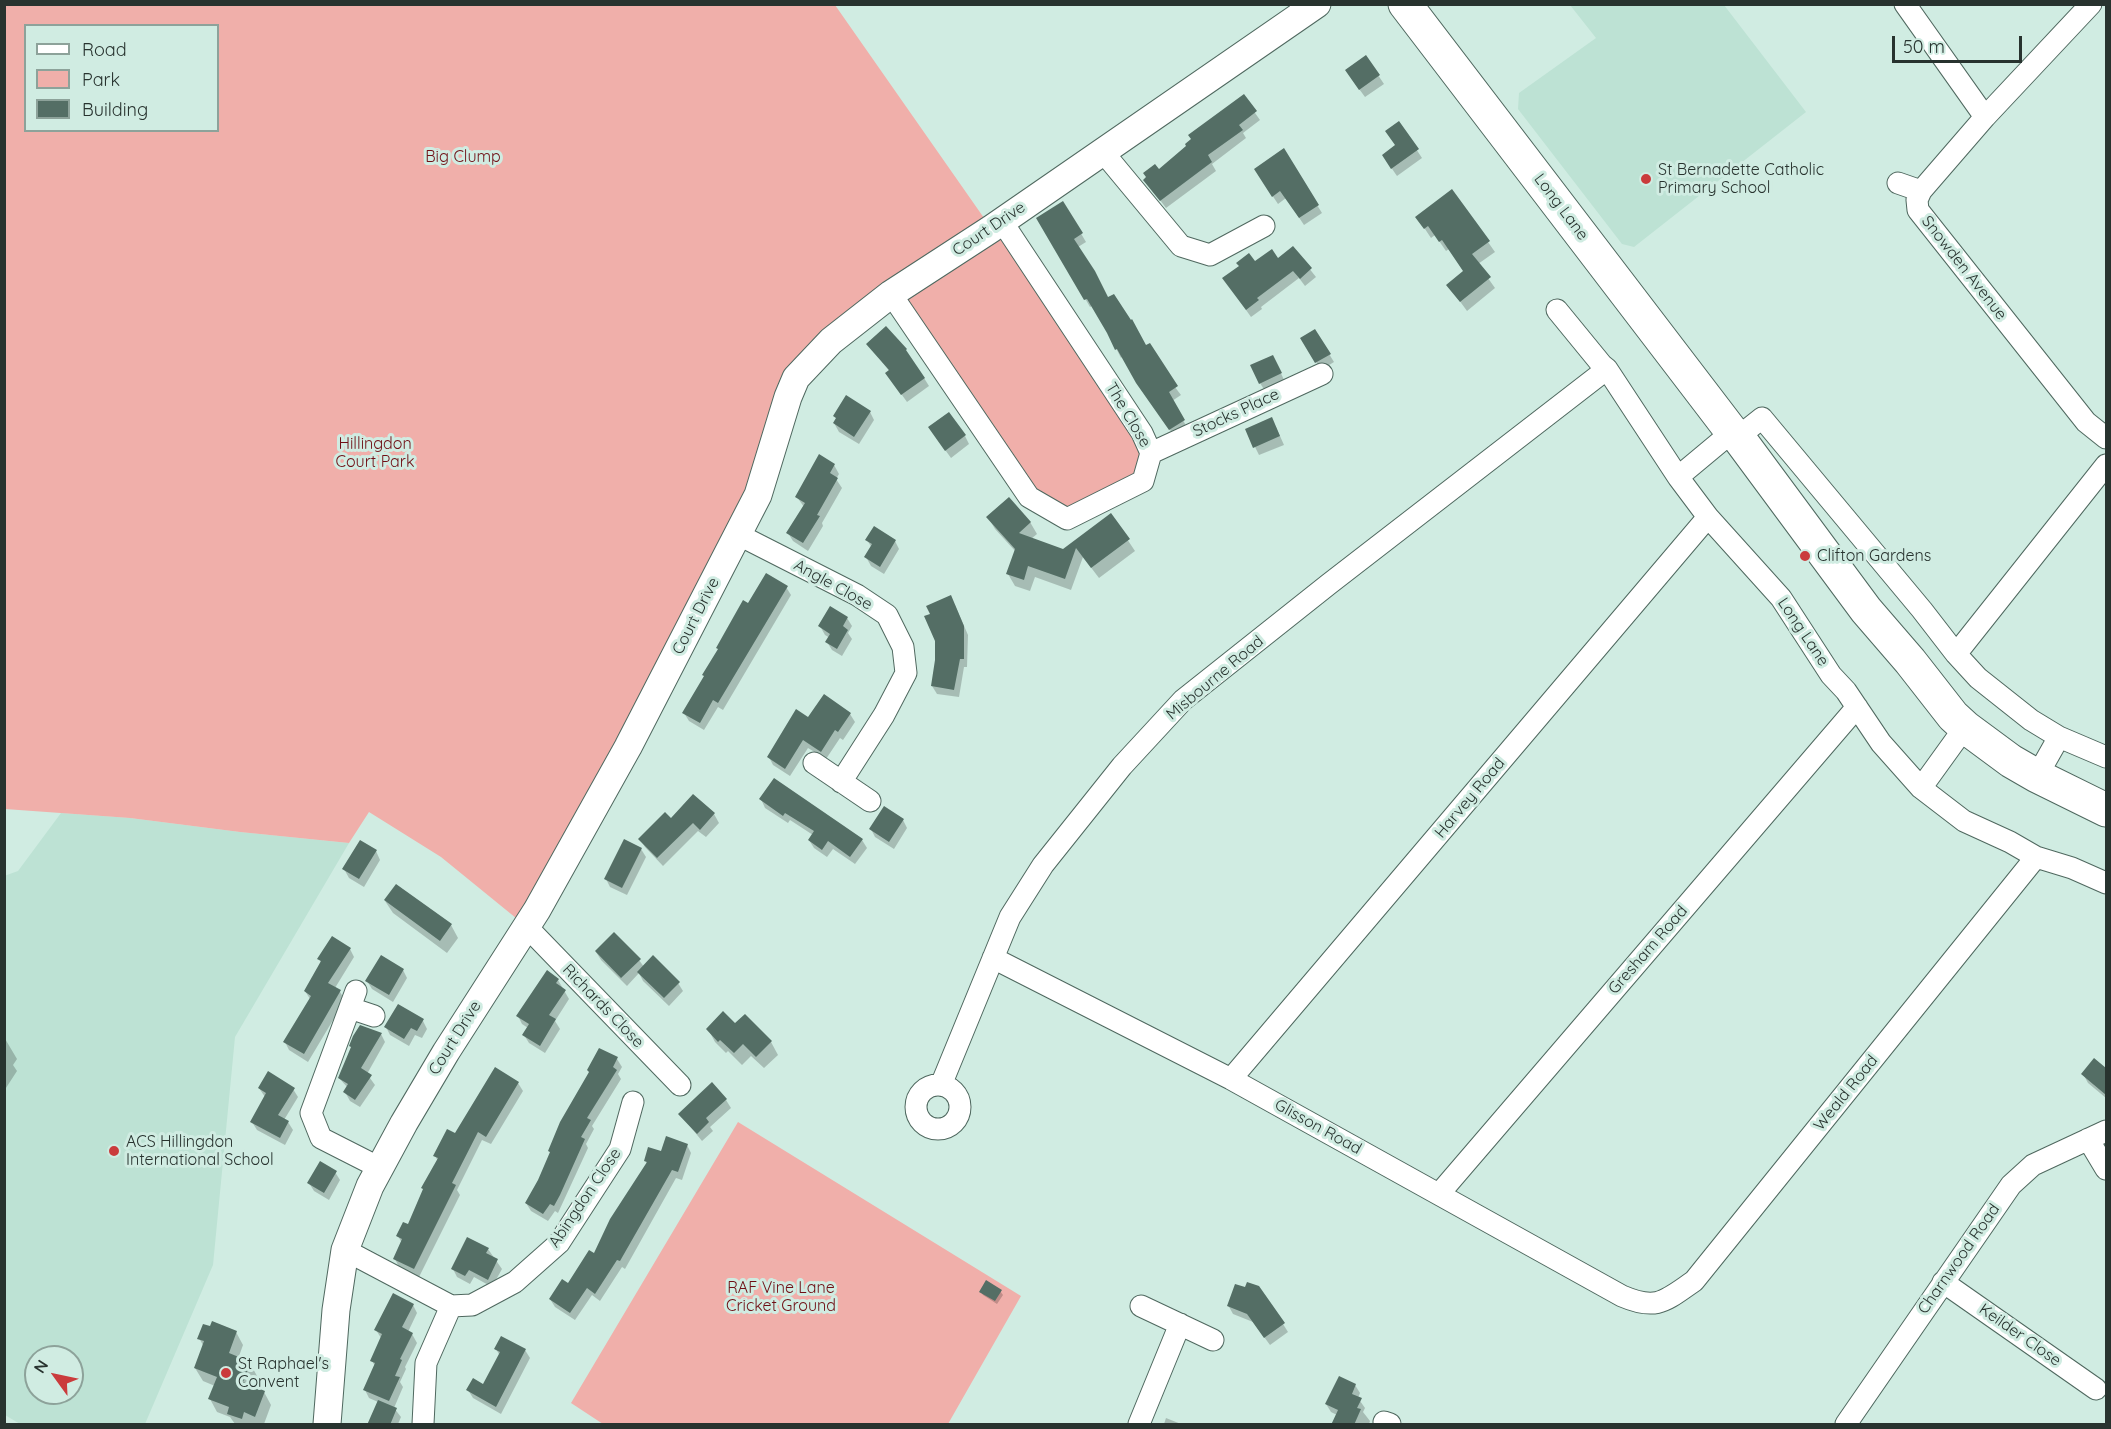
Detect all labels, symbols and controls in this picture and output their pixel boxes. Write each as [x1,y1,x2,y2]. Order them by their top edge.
legend [24,24,219,132]
scale bar [1895,24,2026,62]
text: 50 m [1903,35,1945,58]
text: Road [82,38,127,61]
text: Park [82,68,120,91]
text: Building [82,98,148,121]
park label: Big Clump [425,147,501,167]
place label: St Bernadette Catholic Primary School [1658,160,1824,198]
street label: Long Lane [1530,170,1592,244]
marker: St Bernadette Catholic Primary School [1639,172,1653,186]
street label: Court Drive [949,198,1029,260]
street label: Snowden Avenue [1917,212,2011,324]
street label: The Close [1101,379,1155,451]
street label: Stocks Place [1190,385,1282,441]
park label: Hillingdon Court Park [335,434,415,472]
place label: Clifton Gardens [1817,546,1931,566]
marker: Clifton Gardens [1798,549,1812,563]
street label: Angle Close [790,556,876,614]
street label: Court Drive [668,574,724,658]
street label: Long Lane [1773,594,1833,670]
street label: Misbourne Road [1162,632,1268,724]
street label: Harvey Road [1431,754,1509,842]
street label: Gresham Road [1604,902,1692,998]
street label: Richards Close [558,960,648,1052]
street label: Court Drive [425,997,485,1079]
street label: Weald Road [1810,1051,1882,1135]
street label: Glisson Road [1271,1095,1365,1159]
place label: ACS Hillingdon International School [126,1132,274,1170]
marker: ACS Hillingdon International School [107,1144,121,1158]
street label: Abingdon Close [545,1145,625,1251]
street label: Charnwood Road [1914,1200,2004,1318]
park label: RAF Vine Lane Cricket Ground [726,1278,836,1316]
street label: Keilder Close [1975,1300,2065,1370]
north arrow [24,1345,84,1405]
place label: St Raphael's Convent [238,1354,329,1392]
text: N [29,1356,52,1377]
marker: St Raphael's Convent [219,1366,233,1380]

